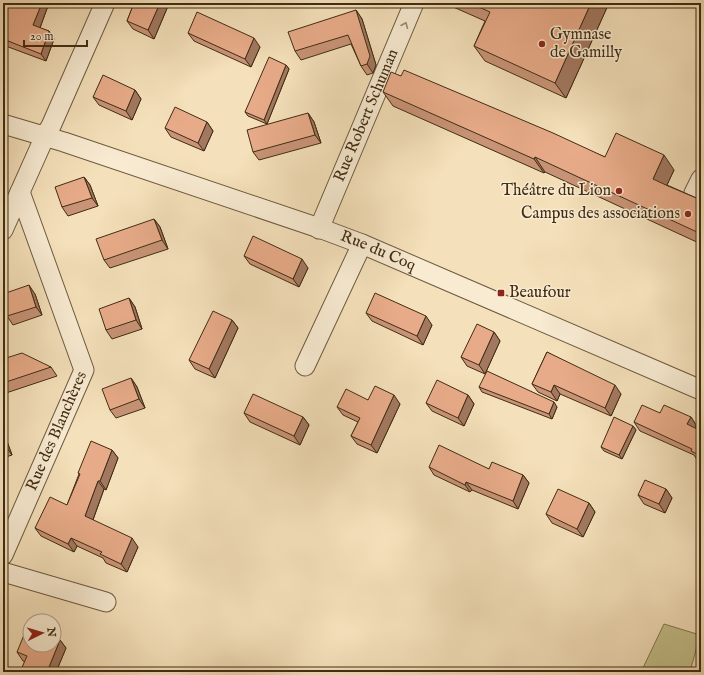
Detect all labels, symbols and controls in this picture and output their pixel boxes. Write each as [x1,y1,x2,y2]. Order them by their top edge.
one-way arrow [400,21,408,28]
scale bar [24,22,87,48]
place label: Gymnase de Gamilly [550,25,622,63]
text: 20 m [30,29,53,44]
marker: Gymnase de Gamilly [537,39,547,49]
street label: Rue Robert Schuman [330,46,404,185]
place label: Théâtre du Lion [501,181,611,201]
marker: Théâtre du Lion [614,186,624,196]
place label: Campus des associations [521,204,680,224]
marker: Campus des associations [683,209,693,219]
street label: Rue du Coq [338,227,419,276]
place label: Beaufour [509,283,571,303]
marker: Beaufour [496,288,506,298]
street label: Rue des Blanchères [22,368,92,494]
north arrow [22,613,62,653]
text: N [43,626,58,638]

